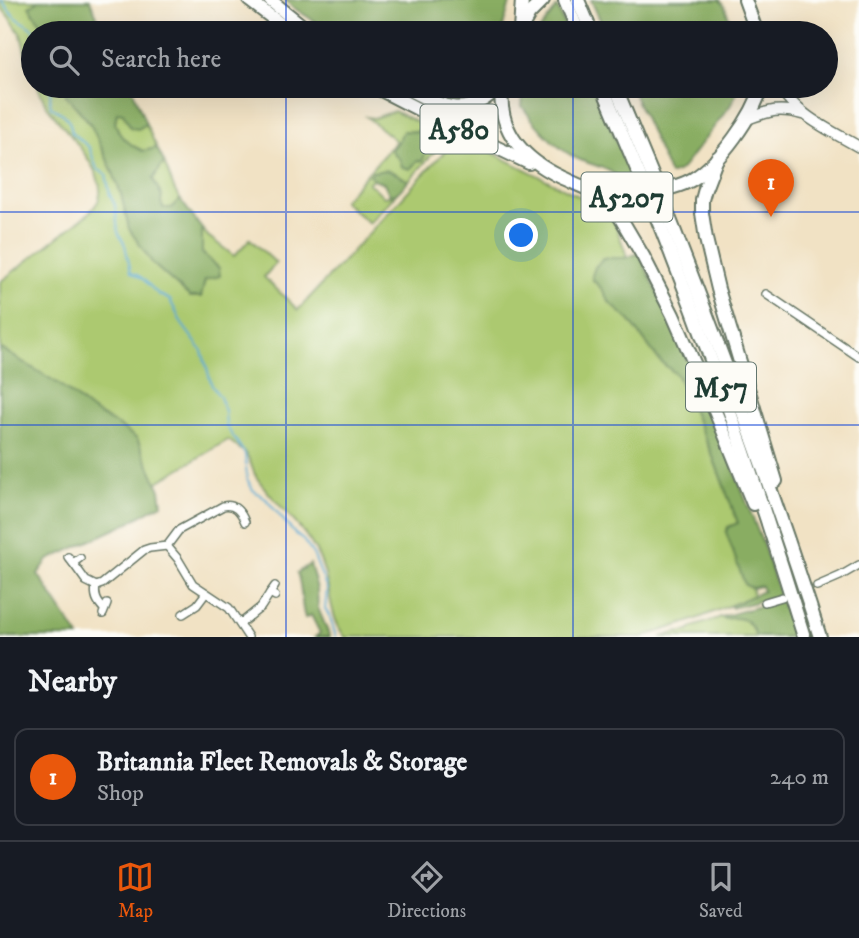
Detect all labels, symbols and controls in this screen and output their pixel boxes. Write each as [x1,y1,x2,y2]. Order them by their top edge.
search box [21,21,838,98]
icon: search [45,41,83,79]
text: Search here [101,43,221,76]
road number: A580 [420,104,498,154]
pin: 1 [748,159,794,217]
road number: A5207 [582,172,672,222]
your location [504,218,538,252]
road number: M57 [686,362,756,412]
text: Nearby [28,664,117,701]
text: Britannia Fleet Removals & Storage [97,746,467,779]
text: 1 [49,763,57,792]
text: 240 m [770,763,829,792]
text: Shop [97,779,144,808]
tab: Map [116,858,154,923]
tab: Directions [387,858,466,923]
tab: Saved [699,858,743,923]

